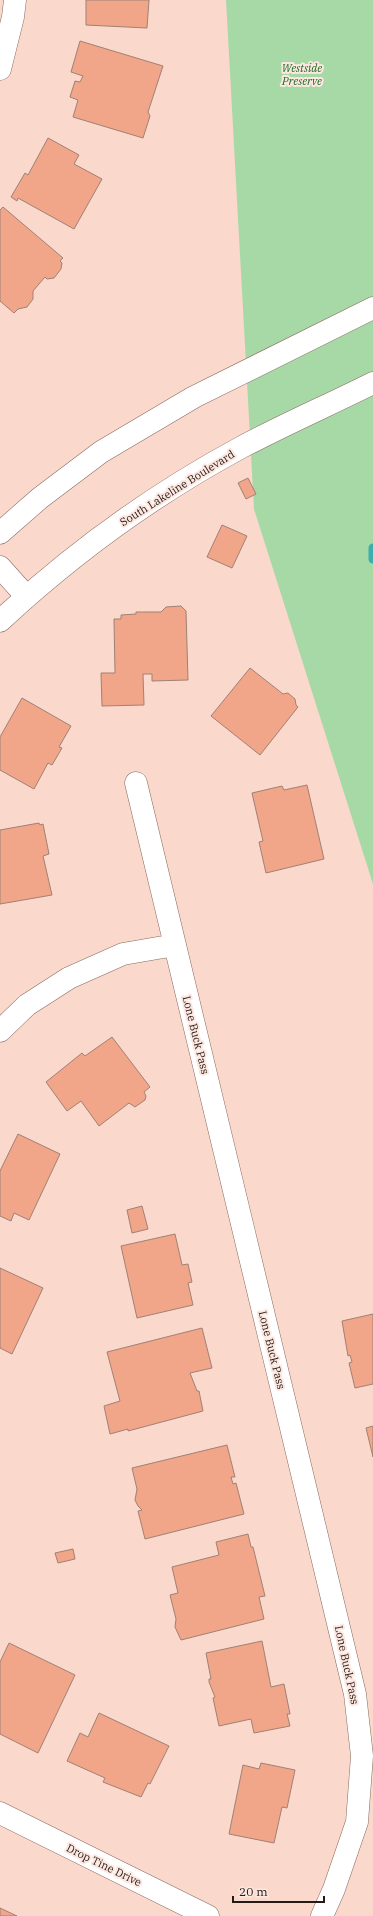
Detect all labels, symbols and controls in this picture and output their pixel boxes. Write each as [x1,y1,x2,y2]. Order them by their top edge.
park label: Westside Preserve [281,61,322,88]
street label: South Lakeline Boulevard [117,447,237,529]
street label: Lone Buck Pass [179,994,213,1076]
street label: Lone Buck Pass [255,1309,289,1391]
street label: Lone Buck Pass [332,1624,362,1706]
street label: Drop Tine Drive [64,1841,144,1889]
scale bar [233,1878,324,1904]
text: 20 m [239,1884,268,1899]

